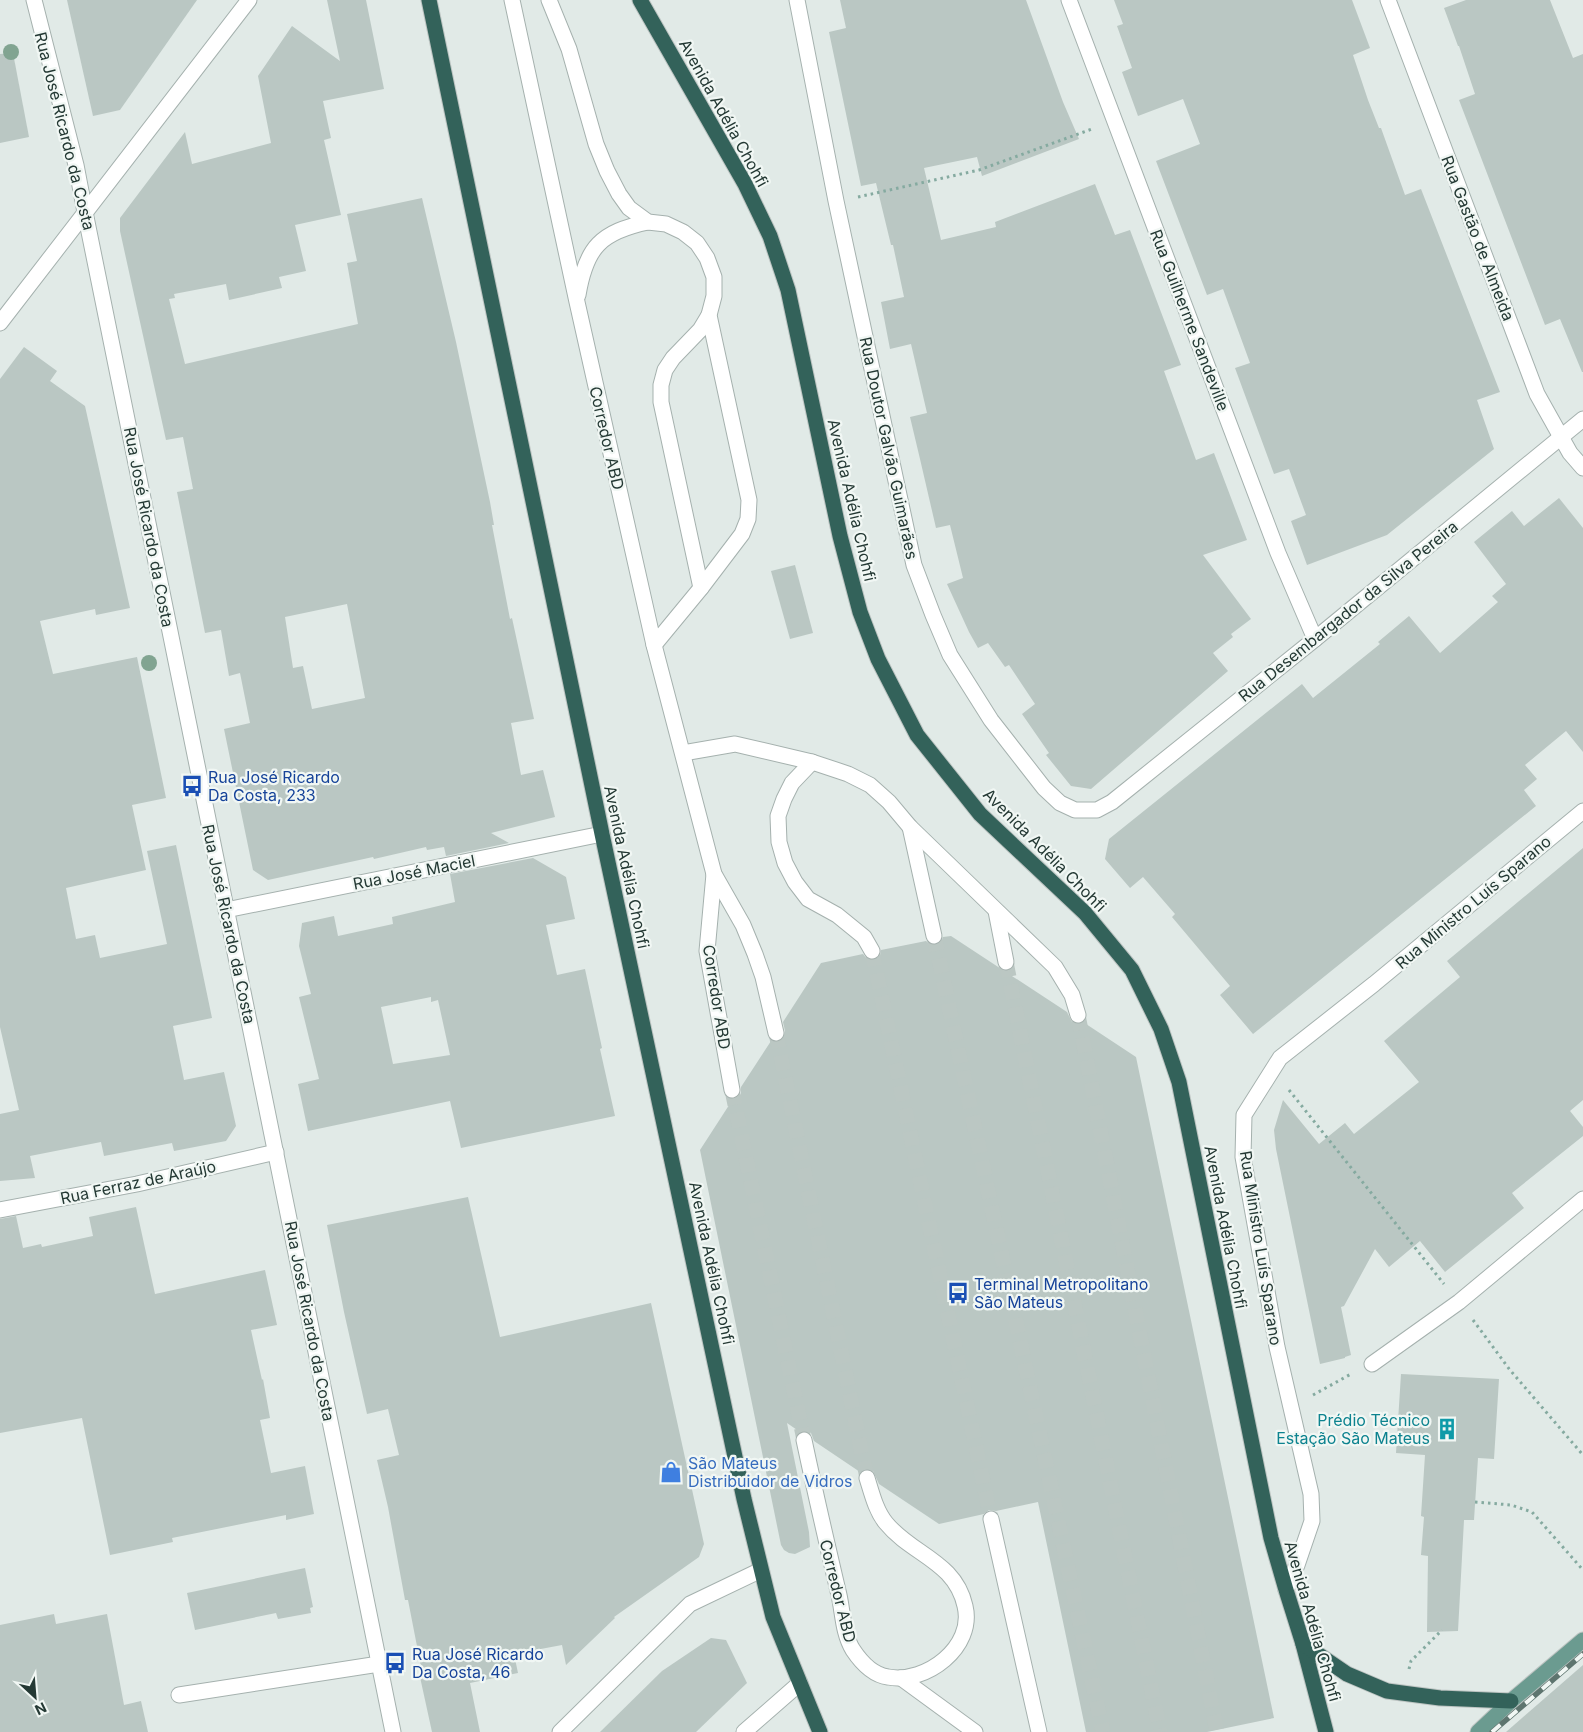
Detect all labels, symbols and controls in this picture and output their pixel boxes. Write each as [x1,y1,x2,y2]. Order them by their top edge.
street label: Rua José Ricardo da Costa [31,30,99,232]
street label: Avenida Adélia Chohfi [675,36,773,190]
street label: Rua Gastão de Almeida [1437,152,1519,324]
street label: Rua Guilherme Sandeville [1146,226,1234,414]
street label: Rua Doutor Galvão Guimarães [856,335,922,561]
street label: Corredor ABD [585,384,629,492]
street label: Avenida Adélia Chohfi [824,417,880,583]
street label: Rua José Ricardo da Costa [120,425,178,629]
street label: Rua Desembargador da Silva Pereira [1234,516,1462,706]
place label: Rua José Ricardo Da Costa, 233 [208,767,340,805]
bus stop icon: Rua José Ricardo Da Costa, 233 [179,773,205,799]
street label: Avenida Adélia Chohfi [600,784,654,950]
street label: Avenida Adélia Chohfi [979,784,1111,916]
street label: Rua José Ricardo da Costa [198,822,260,1026]
street label: Rua Ministro Luís Sparano [1391,831,1555,973]
street label: Rua José Maciel [351,850,477,894]
street label: Corredor ABD [699,943,735,1051]
street label: Avenida Adélia Chohfi [1200,1144,1252,1310]
street label: Rua Ministro Luís Sparano [1236,1149,1286,1347]
street label: Rua Ferraz de Araújo [58,1156,218,1208]
street label: Avenida Adélia Chohfi [685,1180,739,1346]
street label: Rua José Ricardo da Costa [281,1219,339,1423]
place label: Terminal Metropolitano São Mateus [974,1274,1148,1312]
bus stop icon: Terminal Metropolitano São Mateus [945,1280,971,1306]
place label: Prédio Técnico Estação São Mateus [1276,1410,1430,1448]
building icon: Prédio Técnico Estação São Mateus [1434,1416,1460,1442]
place label: São Mateus Distribuidor de Vidros [688,1453,852,1491]
shop icon: São Mateus Distribuidor de Vidros [658,1459,684,1485]
street label: Corredor ABD [816,1537,860,1645]
street label: Avenida Adélia Chohfi [1281,1538,1345,1704]
place label: Rua José Ricardo Da Costa, 46 [412,1644,544,1682]
bus stop icon: Rua José Ricardo Da Costa, 46 [382,1650,408,1676]
north arrow [10,1672,60,1722]
text: N [32,1699,49,1719]

